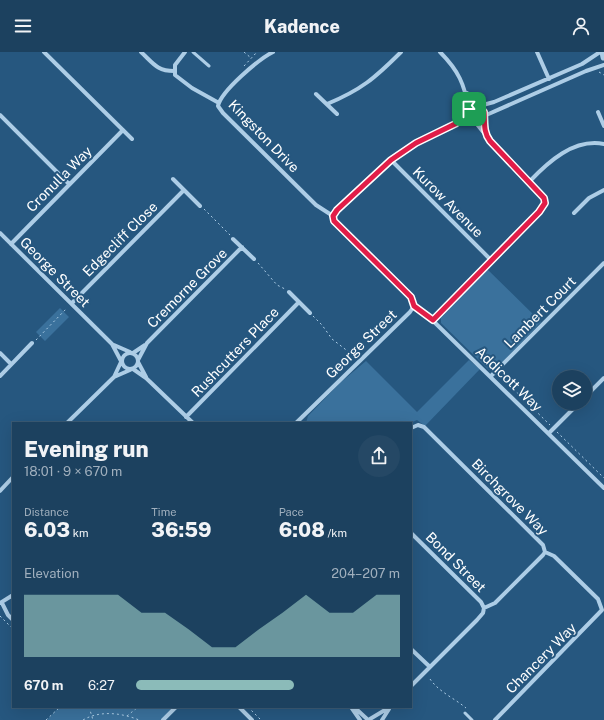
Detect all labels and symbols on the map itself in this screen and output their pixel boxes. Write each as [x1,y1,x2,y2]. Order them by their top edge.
pin [452,92,486,126]
street label: Kingston Drive [225,96,303,176]
street label: Cronulla Way [23,143,95,215]
street label: Kurow Avenue [410,164,487,241]
street label: Edgecliff Close [79,198,161,280]
street label: George Street [17,234,93,310]
street label: Cremorne Grove [144,245,230,331]
street label: Lambert Court [501,273,579,351]
street label: Rushcutters Place [188,304,282,400]
street label: George Street [322,306,400,382]
street label: Addicott Way [472,343,546,415]
street label: Birchgrove Way [469,456,552,539]
street label: Bond Street [423,529,489,595]
street label: Chancery Way [502,619,580,697]

